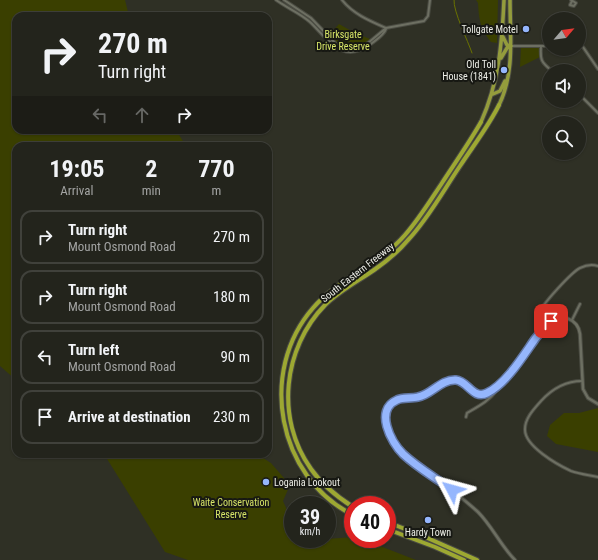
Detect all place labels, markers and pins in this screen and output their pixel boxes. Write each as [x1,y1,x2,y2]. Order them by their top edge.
place label: Tollgate Motel [461,24,518,35]
marker: Tollgate Motel [521,24,531,34]
place label: Old Toll House (1841) [442,59,496,83]
marker: Old Toll House (1841) [499,65,509,75]
pin [534,304,568,338]
marker: Logania Lookout [261,477,271,487]
place label: Logania Lookout [274,477,340,488]
marker: Hardy Town [423,515,433,525]
place label: Hardy Town [405,527,451,538]

